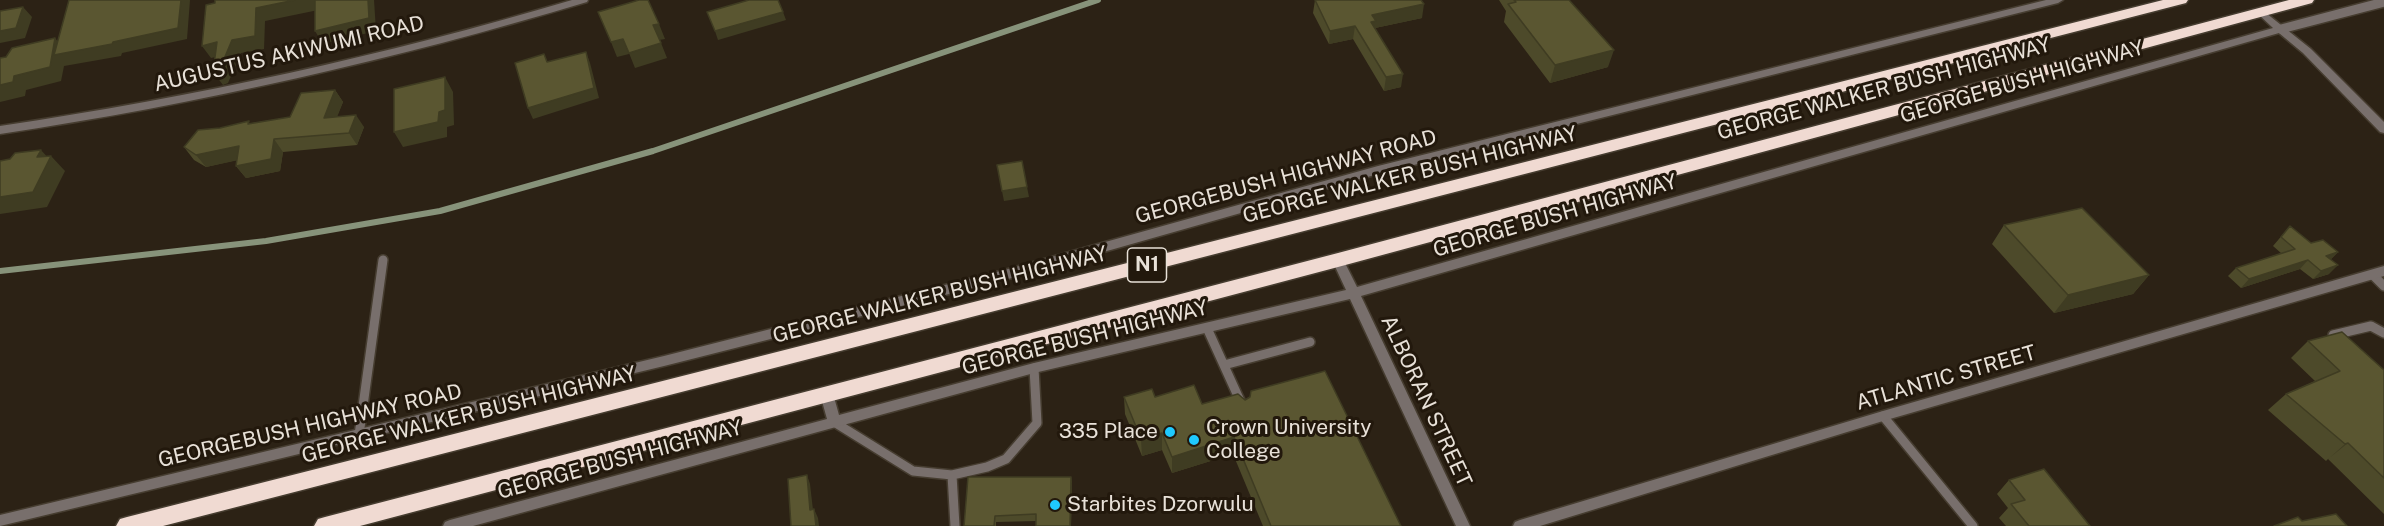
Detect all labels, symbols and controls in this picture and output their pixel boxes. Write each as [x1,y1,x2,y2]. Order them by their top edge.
street label: AUGUSTUS AKIWUMI ROAD [151,11,427,97]
street label: GEORGE WALKER BUSH HIGHWAY [1715,32,2053,146]
street label: GEORGE BUSH HIGHWAY [1897,35,2147,129]
street label: GEORGE WALKER BUSH HIGHWAY [1240,121,1580,229]
street label: GEORGEBUSH HIGHWAY ROAD [1133,125,1439,229]
street label: GEORGE BUSH HIGHWAY [1430,169,1680,263]
street label: GEORGE WALKER BUSH HIGHWAY [770,241,1110,349]
road number: N1 [1128,248,1166,282]
street label: GEORGE BUSH HIGHWAY [959,295,1211,381]
street label: ALBORAN STREET [1375,311,1477,491]
street label: ATLANTIC STREET [1853,340,2039,416]
street label: GEORGE WALKER BUSH HIGHWAY [299,361,639,469]
street label: GEORGEBUSH HIGHWAY ROAD [156,379,464,473]
street label: GEORGE BUSH HIGHWAY [495,415,745,505]
place label: Crown University College [1206,415,1372,465]
place label: 335 Place [1059,419,1158,445]
marker: 335 Place [1163,425,1177,439]
marker: Crown University College [1187,433,1201,447]
place label: Starbites Dzorwulu [1067,492,1254,518]
marker: Starbites Dzorwulu [1048,498,1062,512]

